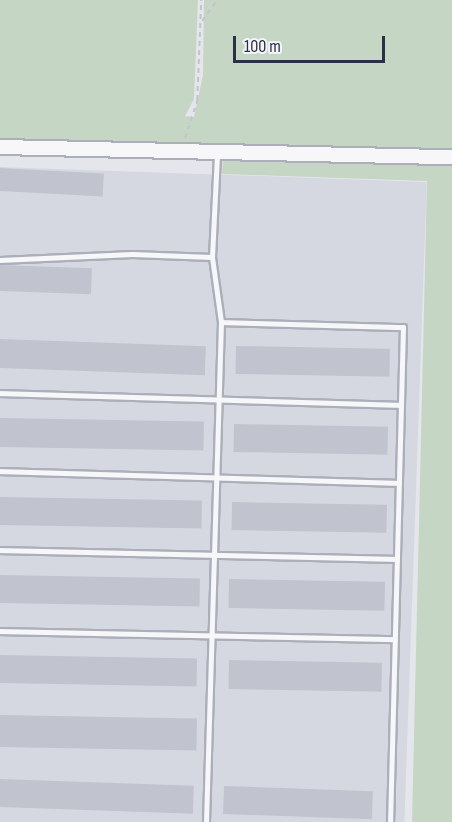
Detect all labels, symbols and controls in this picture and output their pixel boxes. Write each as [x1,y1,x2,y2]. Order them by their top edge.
scale bar [236,24,388,62]
text: 100 m [244,36,281,57]

